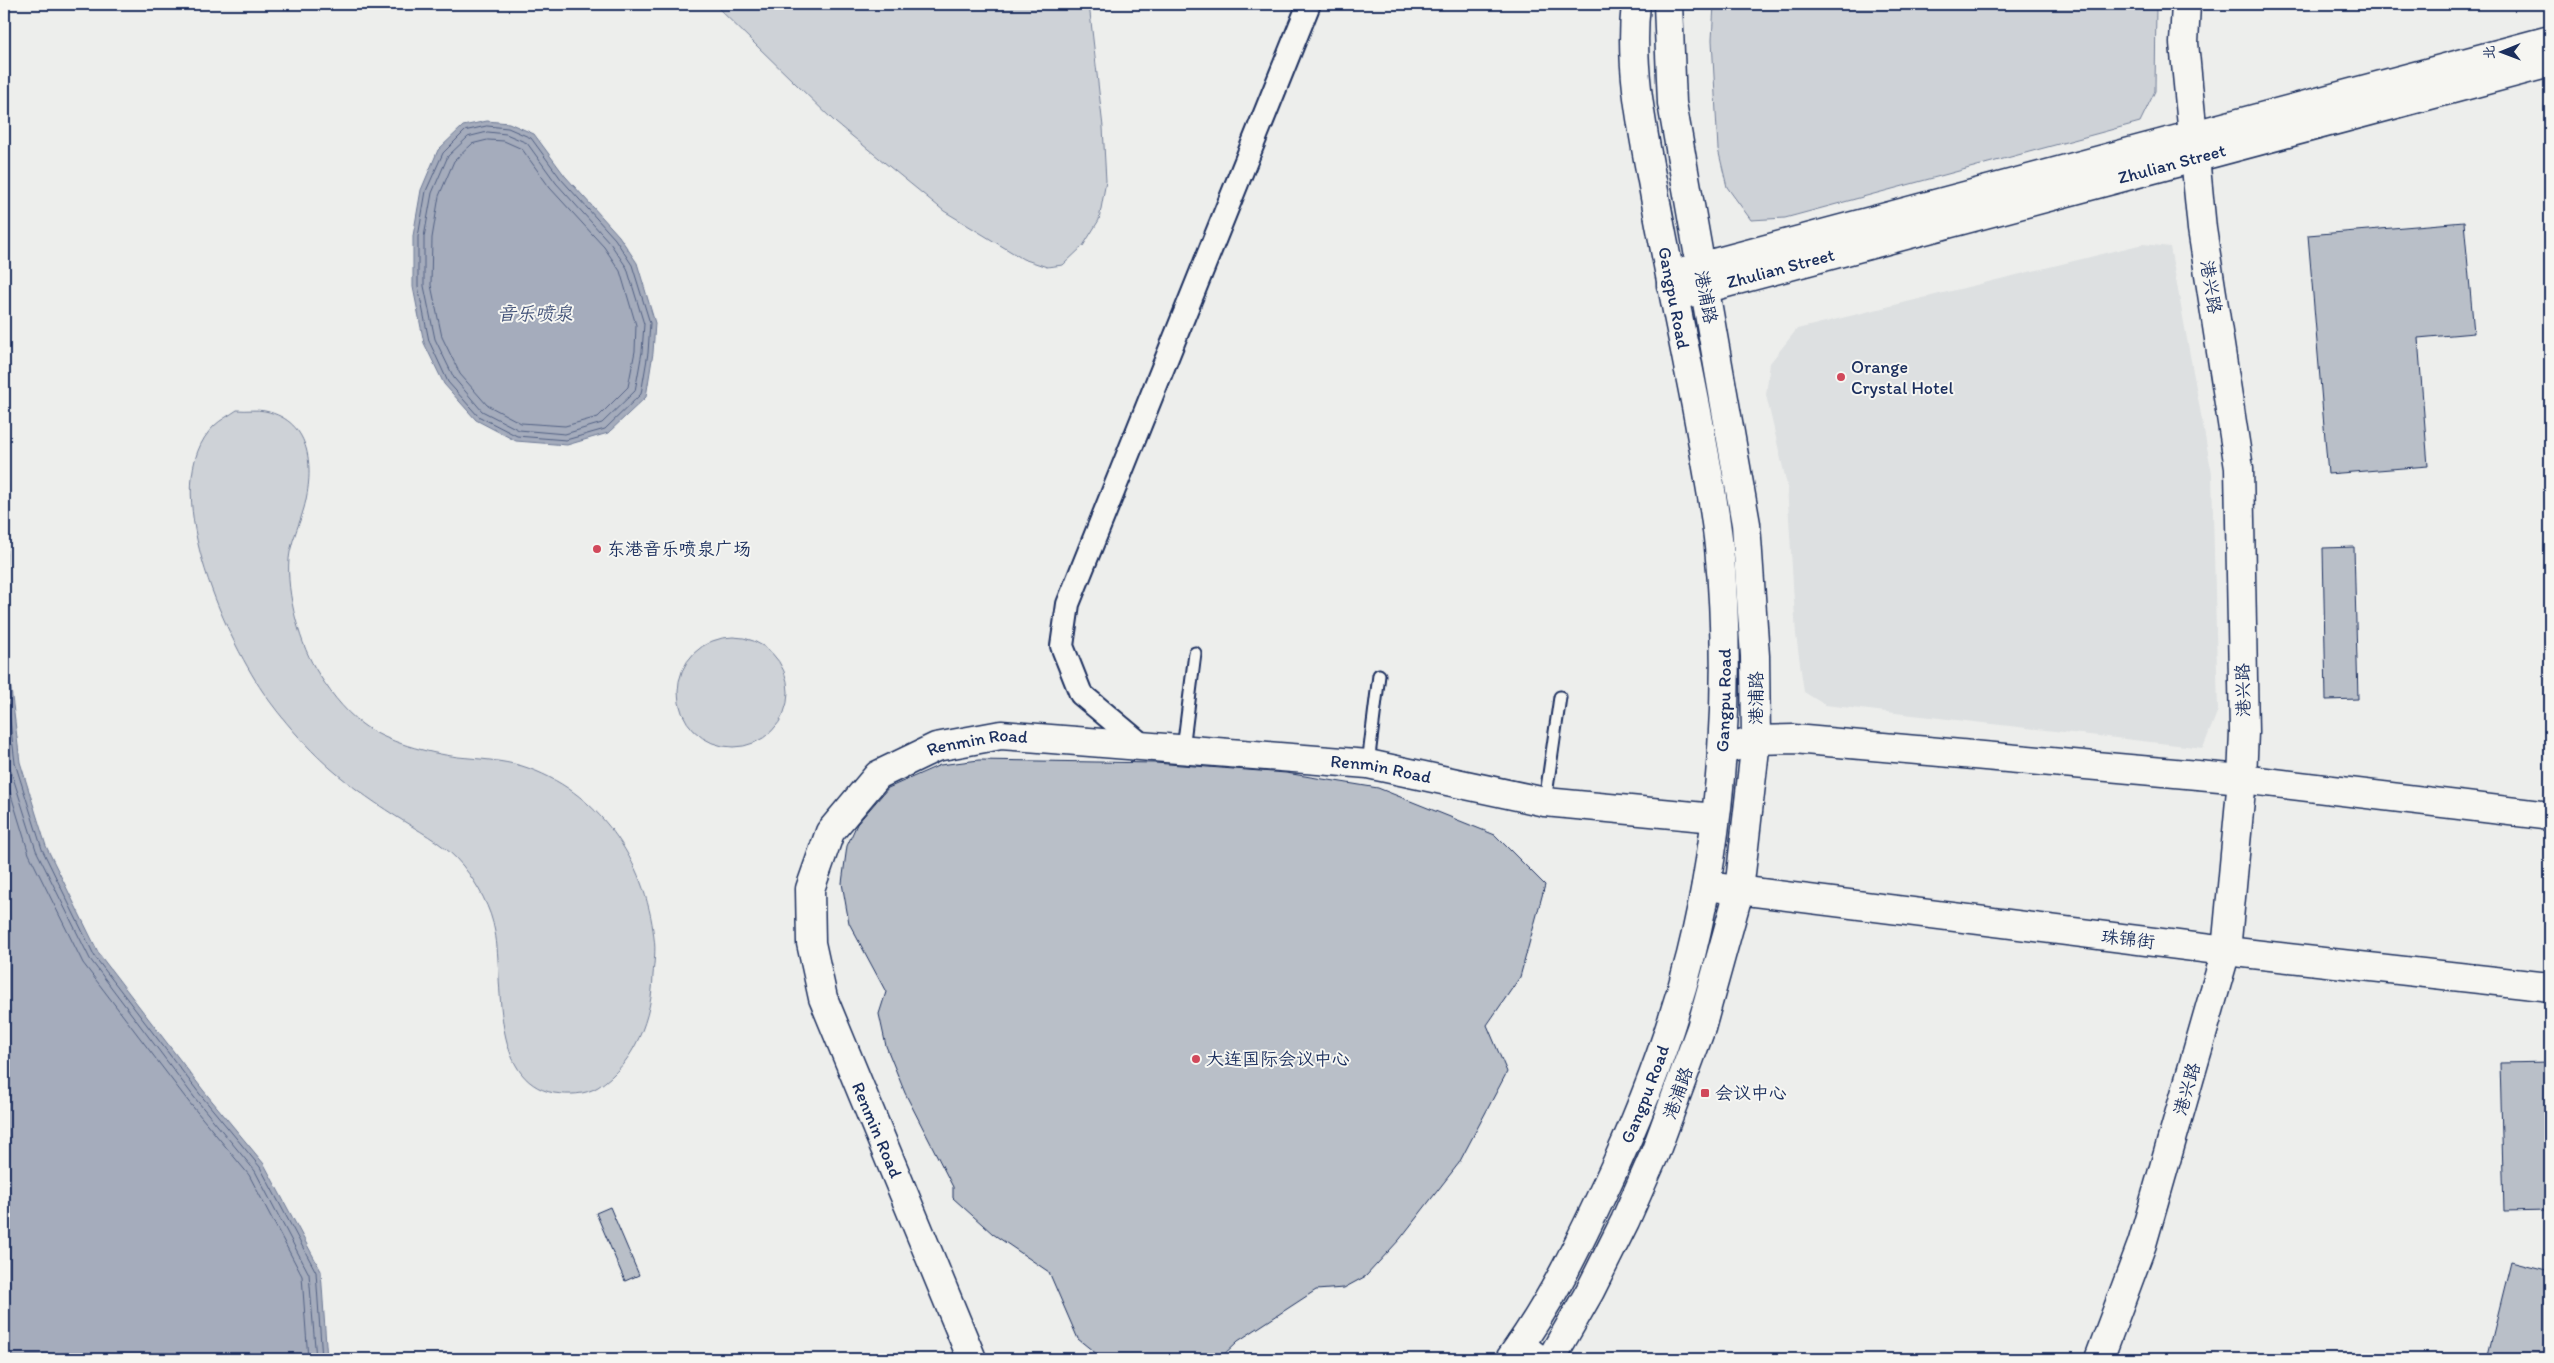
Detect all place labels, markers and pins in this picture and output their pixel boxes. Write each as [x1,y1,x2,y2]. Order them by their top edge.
place label: Orange Crystal Hotel [1851,356,1954,399]
marker: Orange Crystal Hotel [1835,371,1847,383]
place label: 东港音乐喷泉广场 [607,538,751,560]
marker: 东港音乐喷泉广场 [591,543,603,555]
place label: 大连国际会议中心 [1206,1048,1350,1070]
marker: 大连国际会议中心 [1190,1053,1202,1065]
place label: 会议中心 [1715,1082,1787,1104]
marker: 会议中心 [1699,1087,1711,1099]

